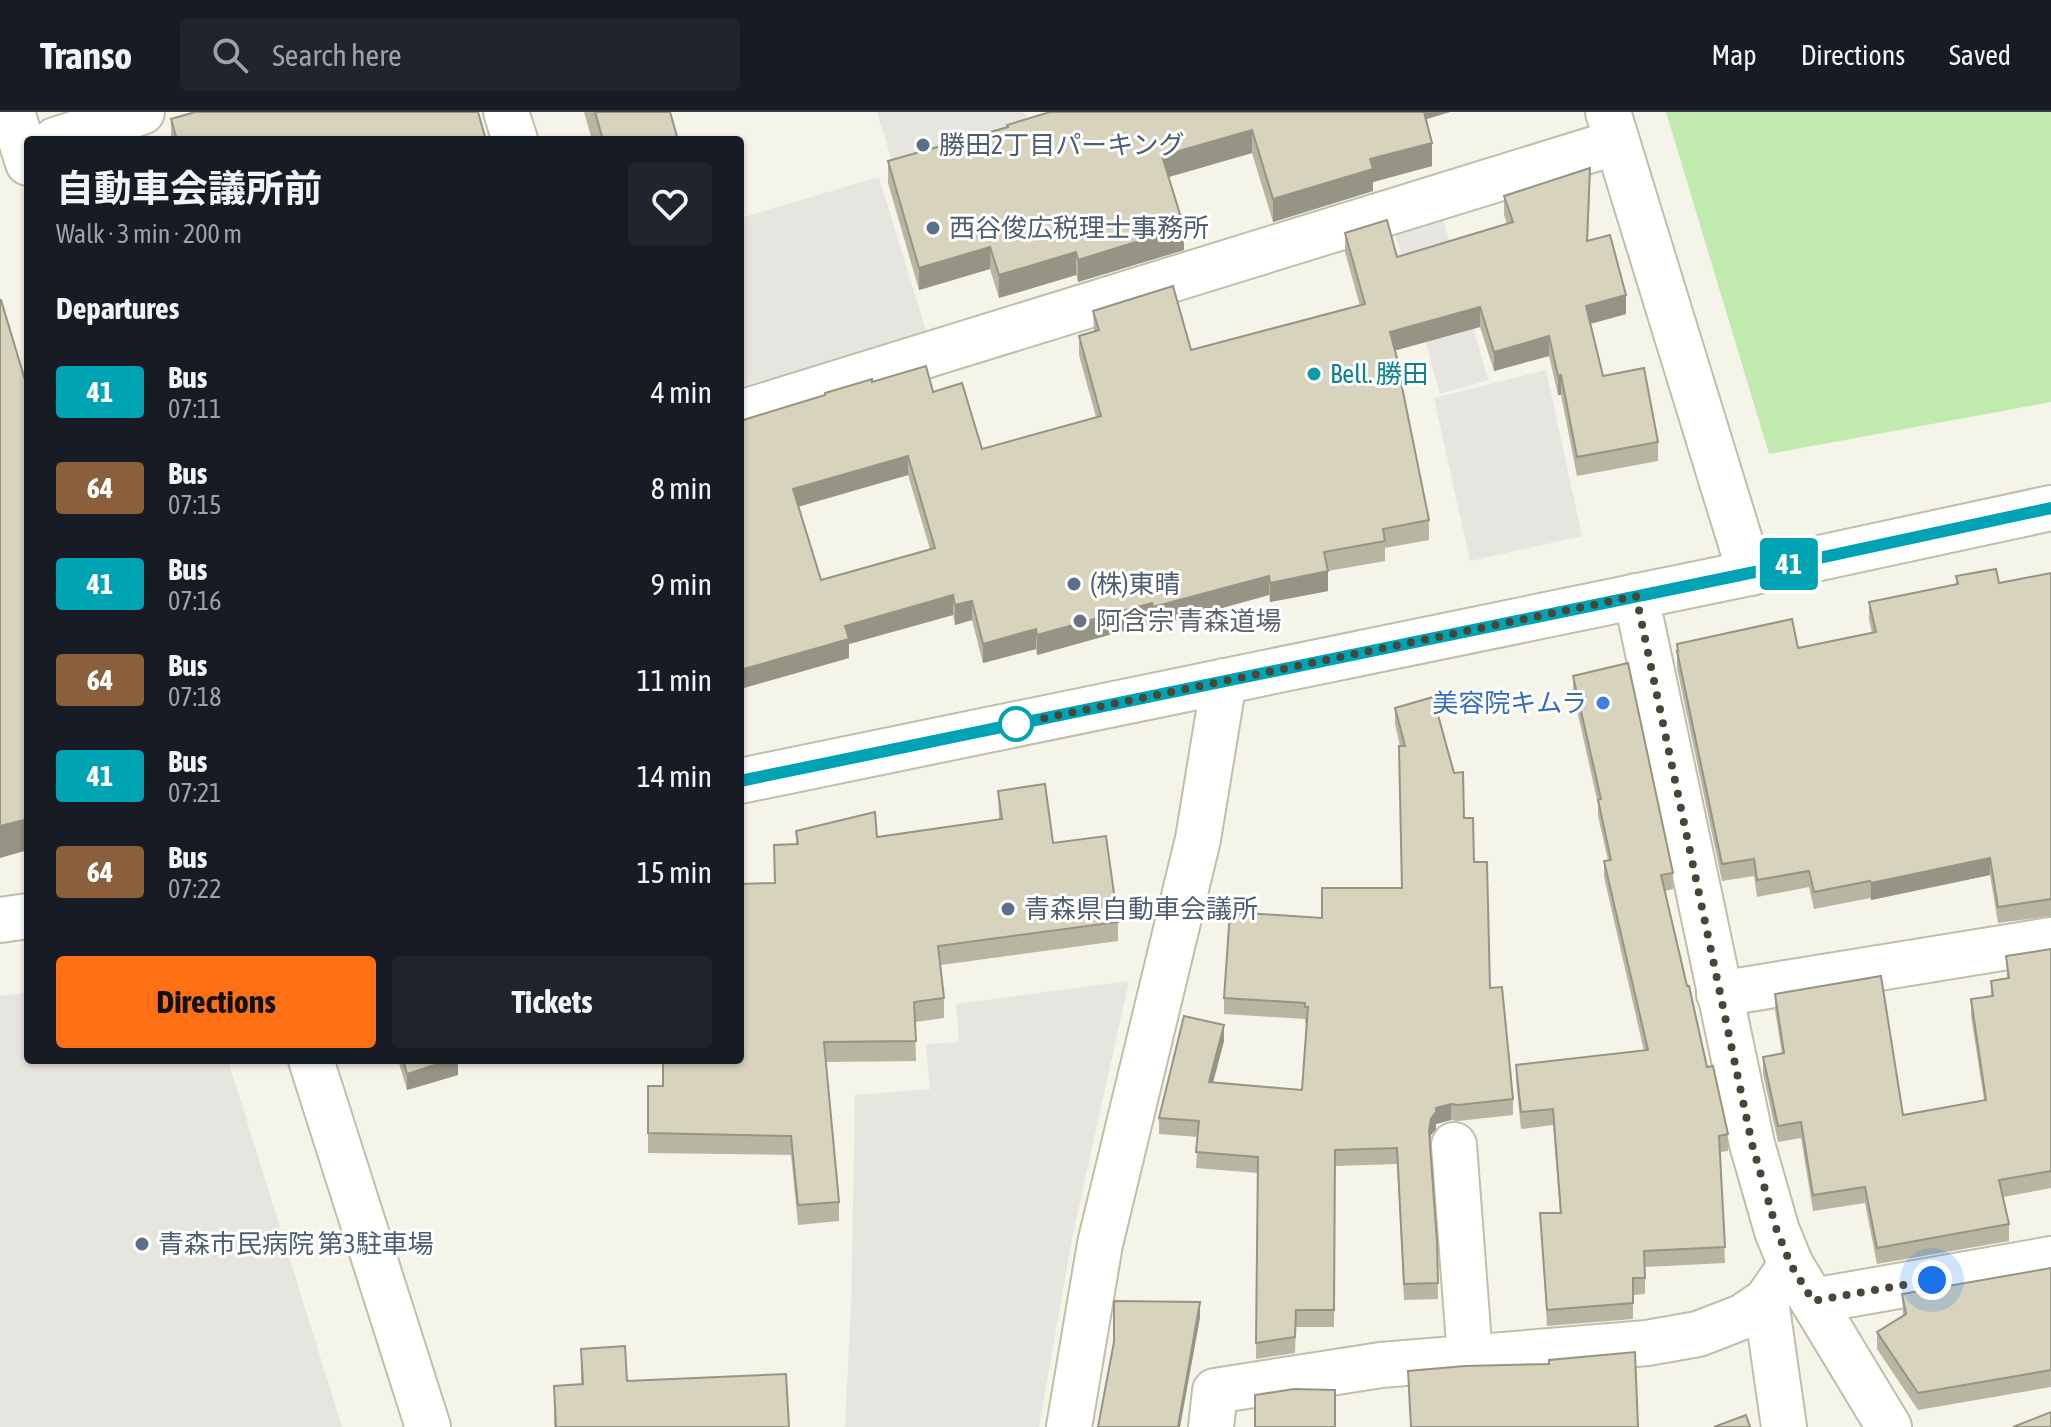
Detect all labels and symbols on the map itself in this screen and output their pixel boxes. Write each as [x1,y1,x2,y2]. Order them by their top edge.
place label: 勝田2丁目パーキング [939,130,1184,160]
marker: 勝田2丁目パーキング [914,136,932,154]
place label: 西谷俊広税理士事務所 [949,213,1209,243]
marker: 西谷俊広税理士事務所 [924,219,942,237]
place label: Bell. 勝田 [1330,359,1428,389]
marker: Bell. 勝田 [1305,365,1323,383]
line badge: 41 [1753,538,1825,590]
place label: (株)東晴 [1090,569,1180,599]
marker: (株)東晴 [1065,575,1083,593]
place label: 阿含宗 青森道場 [1096,606,1282,636]
marker: 阿含宗 青森道場 [1071,612,1089,630]
place label: 美容院キムラ [1432,688,1587,718]
marker: 美容院キムラ [1594,694,1612,712]
unlabelled marker [999,707,1033,741]
place label: 青森県自動車会議所 [1024,894,1258,924]
marker: 青森県自動車会議所 [999,900,1017,918]
place label: 青森市民病院 第3駐車場 [158,1229,434,1259]
marker: 青森市民病院 第3駐車場 [133,1235,151,1253]
your location [1912,1260,1952,1300]

